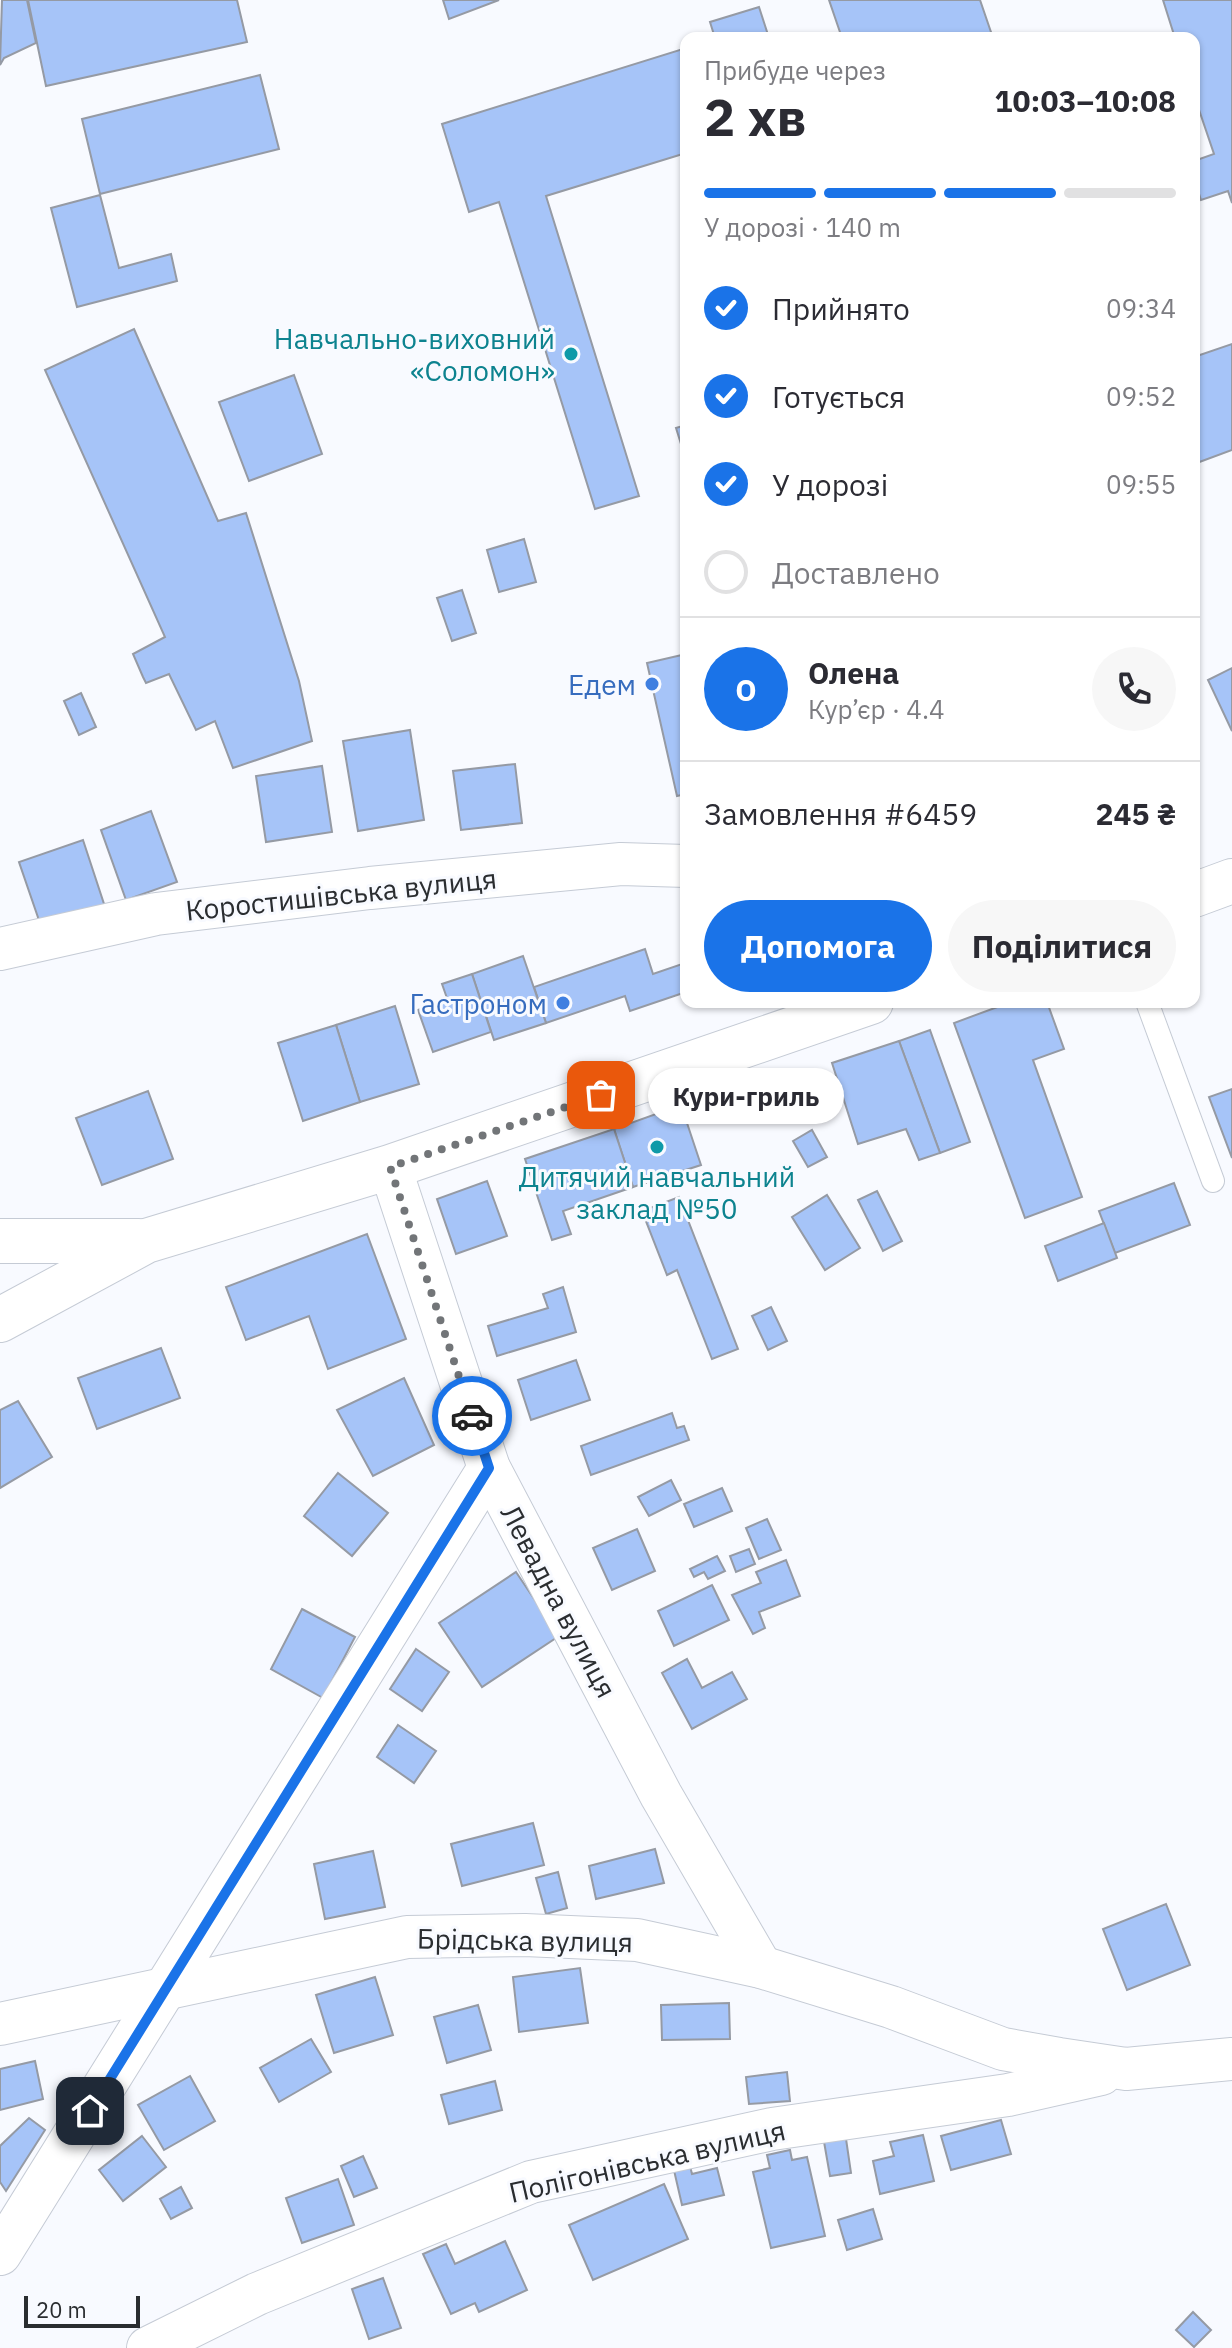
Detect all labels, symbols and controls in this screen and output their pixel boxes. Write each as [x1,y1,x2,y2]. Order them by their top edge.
text: Прибуде через [704,53,886,87]
text: 10:03–10:08 [995,81,1176,120]
text: 2 хв [704,83,807,150]
text: У дорозі · 140 m [704,210,901,244]
icon: check [704,286,748,330]
text: Прийнято [772,289,910,328]
text: 09:34 [1106,291,1176,325]
place label: Навчально-виховний «Соломон» [274,320,555,389]
marker: Навчально-виховний «Соломон» [562,345,580,363]
icon: check [704,374,748,418]
text: Готується [772,377,905,416]
text: 09:52 [1106,379,1176,413]
icon: check [704,462,748,506]
text: У дорозі [772,465,888,504]
text: 09:55 [1106,467,1176,501]
text: Доставлено [772,553,940,592]
button: phone [1092,647,1176,731]
text: Олена [808,653,899,692]
place label: Едем [568,666,636,703]
text: О [735,670,757,709]
marker: Едем [643,675,661,693]
text: Кур’єр · 4.4 [808,692,945,726]
text: Замовлення #6459 [704,794,977,833]
text: 245 ₴ [1096,794,1176,833]
street label: Коростишівська вулиця [184,859,498,929]
button: Допомога [704,900,932,992]
button: Поділитися [948,900,1176,992]
place label: Гастроном [410,985,547,1022]
marker: Гастроном [554,994,572,1012]
pin [567,1061,635,1129]
callout: Кури-гриль [649,1067,845,1123]
icon: bag [579,1073,623,1117]
text: Кури-гриль [673,1079,819,1113]
marker: Дитячий навчальний заклад №50 [648,1138,666,1156]
place label: Дитячий навчальний заклад №50 [519,1158,795,1227]
courier [432,1376,512,1456]
icon: car [450,1394,494,1438]
street label: Левадна вулиця [493,1498,625,1704]
street label: Брідська вулиця [417,1920,633,1960]
pin [56,2077,124,2145]
icon: home [68,2089,112,2133]
street label: Полігонівська вулиця [505,2111,789,2211]
scale bar [24,2292,140,2328]
text: 20 m [36,2295,87,2324]

